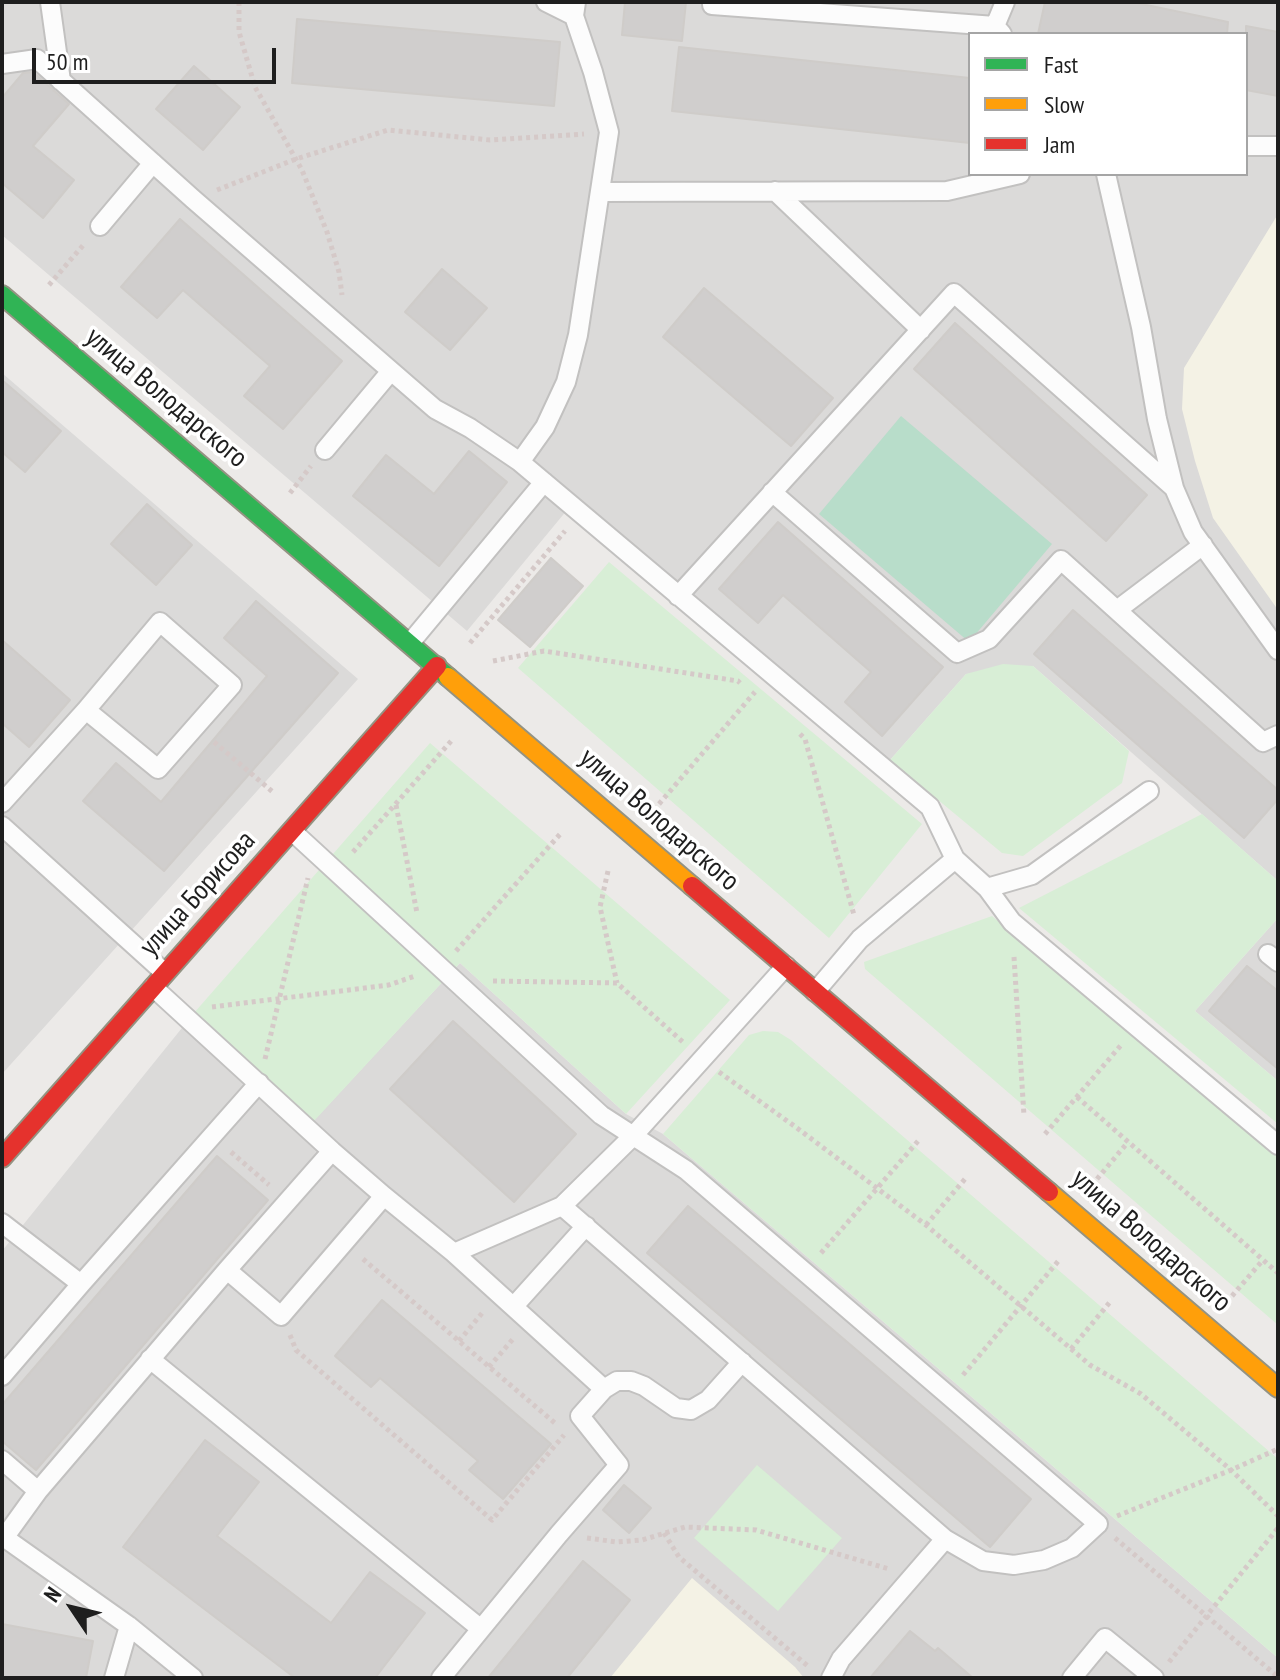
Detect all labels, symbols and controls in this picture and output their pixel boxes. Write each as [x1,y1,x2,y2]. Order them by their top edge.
scale bar [36,32,280,82]
legend [968,32,1248,176]
text: 50 m [46,46,88,77]
text: Fast [1044,49,1078,80]
text: Slow [1044,89,1084,120]
text: Jam [1044,129,1075,160]
street label: улица Володарского [78,321,254,475]
street label: улица Володарского [572,742,746,898]
street label: улица Борисова [133,825,263,963]
street label: улица Володарского [1064,1163,1238,1319]
north arrow [32,1568,112,1648]
text: N [37,1581,67,1607]

